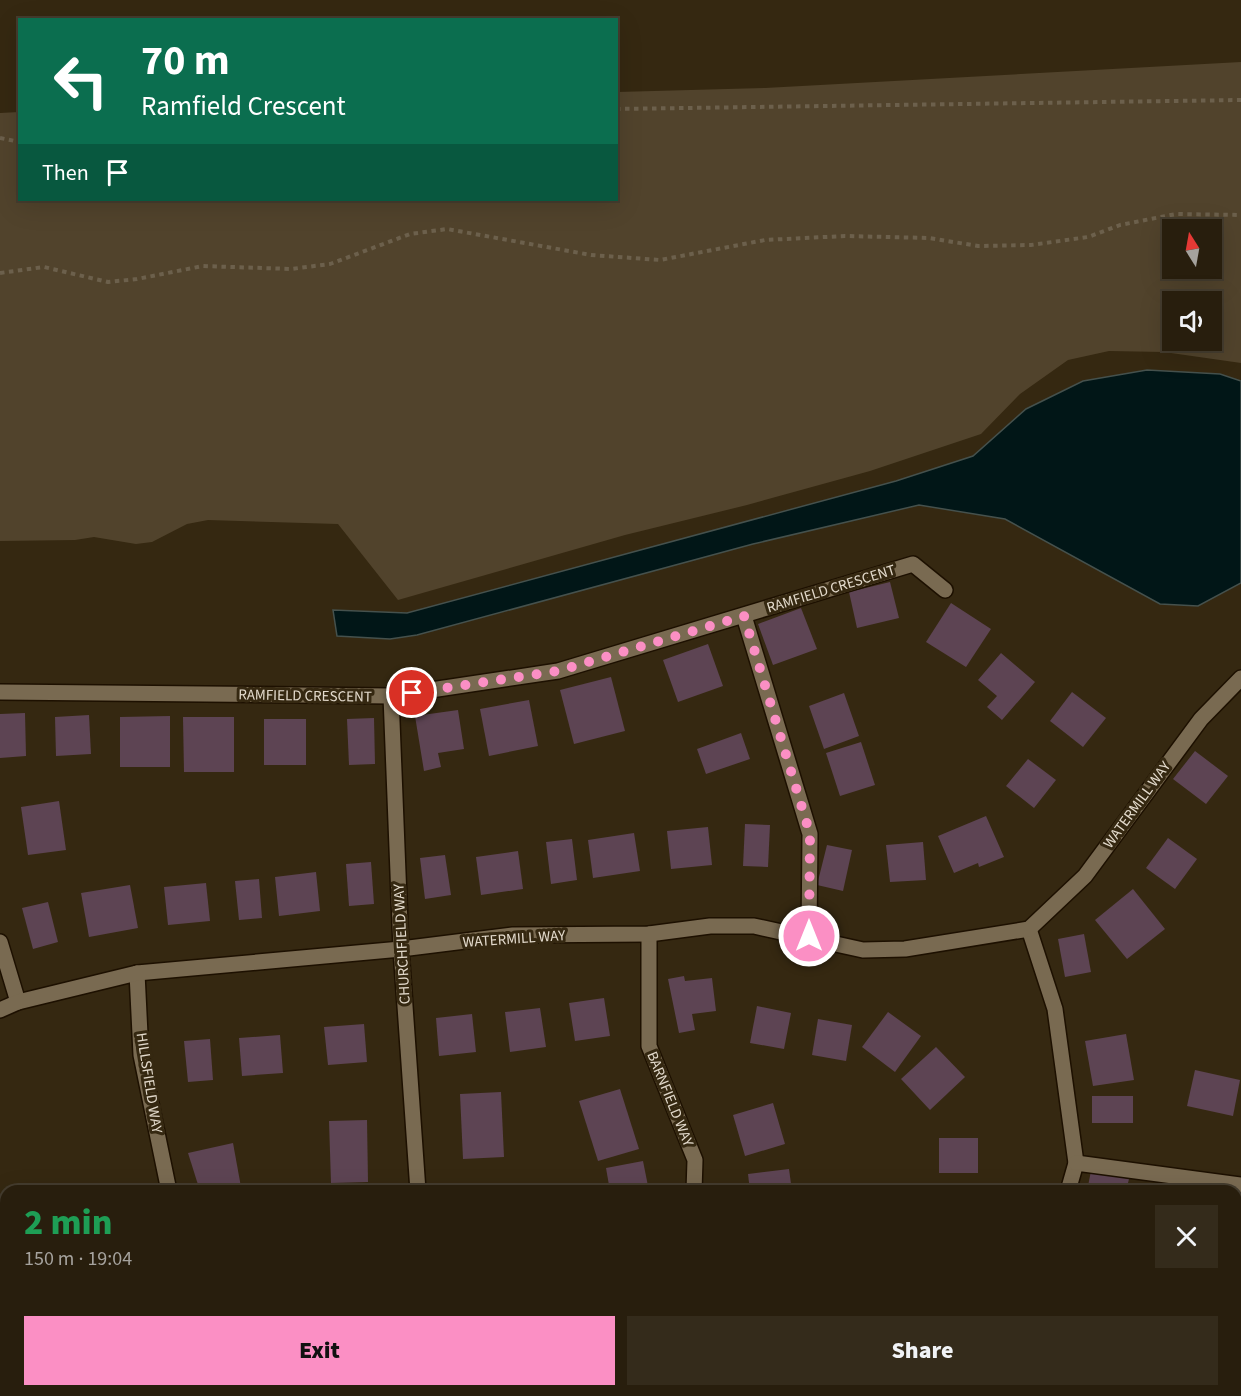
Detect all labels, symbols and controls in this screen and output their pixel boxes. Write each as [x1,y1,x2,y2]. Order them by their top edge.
text: 70 m [141,31,230,91]
icon: left [42,42,120,120]
text: Ramfield Crescent [141,87,346,126]
icon: arrive [101,156,134,189]
text: Then [42,157,89,189]
north arrow [1162,219,1222,279]
map controls [1162,219,1222,351]
button: sound [1162,291,1222,351]
street label: RAMFIELD CRESCENT [764,559,898,619]
pin [386,667,437,718]
icon: arrive [395,676,428,709]
street label: RAMFIELD CRESCENT [238,684,372,708]
street label: WATERMILL WAY [1098,757,1176,853]
street label: CHURCHFIELD WAY [388,882,416,1005]
position arrow [777,904,841,968]
street label: WATERMILL WAY [462,925,567,953]
street label: HILLSFIELD WAY [131,1031,167,1136]
street label: BARNFIELD WAY [641,1048,699,1150]
text: 2 min [24,1197,112,1248]
button: close [1155,1205,1218,1268]
text: 150 m · 19:04 [24,1245,132,1273]
button: Exit [24,1316,615,1385]
button: Share [627,1316,1218,1385]

